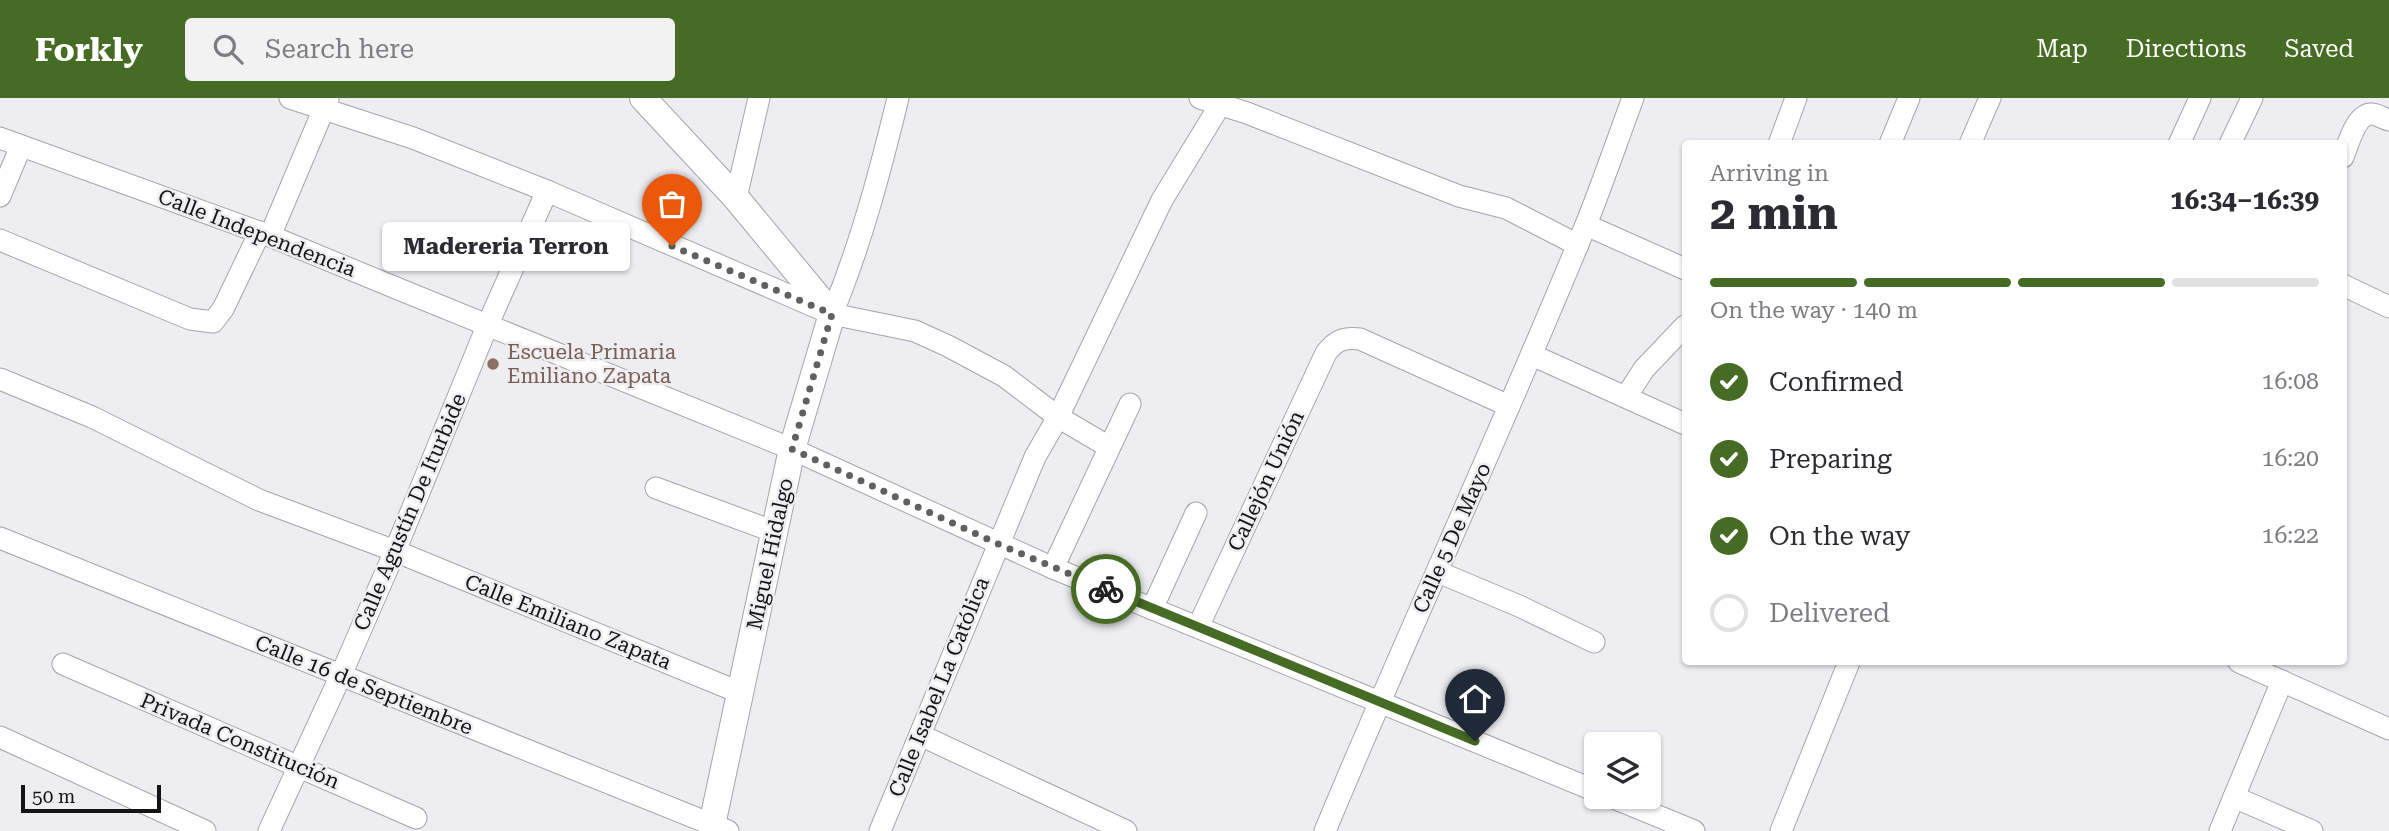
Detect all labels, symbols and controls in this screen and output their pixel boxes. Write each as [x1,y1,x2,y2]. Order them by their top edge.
search box [185,18,675,81]
text: Forkly [35,30,143,69]
icon: search [209,30,247,68]
text: Search here [265,34,414,64]
text: Map [2036,35,2088,63]
text: Directions [2126,35,2246,63]
text: Saved [2284,35,2354,63]
text: Arriving in [1710,160,1829,187]
pin [642,174,702,246]
street label: Calle Independencia [155,184,360,282]
icon: bag [653,185,691,223]
text: 16:34–16:39 [2170,185,2319,215]
text: 2 min [1710,186,1838,240]
callout: Madereria Terron [382,222,630,270]
text: Madereria Terron [403,233,609,260]
text: On the way · 140 m [1710,297,1918,324]
place label: Escuela Primaria Emiliano Zapata [507,340,677,388]
marker: Escuela Primaria Emiliano Zapata [485,356,501,372]
icon: check [1710,363,1748,401]
text: Confirmed [1769,367,1904,397]
text: 16:08 [2262,368,2319,395]
street label: Calle Agustín De Iturbide [349,390,471,634]
street label: Callejón Unión [1223,407,1309,555]
icon: check [1710,440,1748,478]
text: Preparing [1769,444,1892,474]
text: 16:20 [2262,445,2319,472]
street label: Calle 5 De Mayo [1408,459,1496,617]
street label: Miguel Hidalgo [742,476,798,632]
icon: check [1710,517,1748,555]
text: On the way [1769,521,1910,551]
text: 16:22 [2262,522,2319,549]
courier [1071,554,1141,624]
street label: Calle Emiliano Zapata [461,570,675,675]
icon: bike [1087,570,1125,608]
street label: Calle Isabel La Católica [884,573,994,800]
text: Delivered [1769,598,1890,628]
street label: Calle 16 de Septiembre [252,630,476,740]
pin [1445,669,1505,741]
icon: home [1456,680,1494,718]
street label: Privada Constitución [137,688,344,794]
map controls [1584,732,1661,809]
button: layers [1584,732,1661,809]
scale bar [21,782,161,814]
text: 50 m [32,785,75,808]

